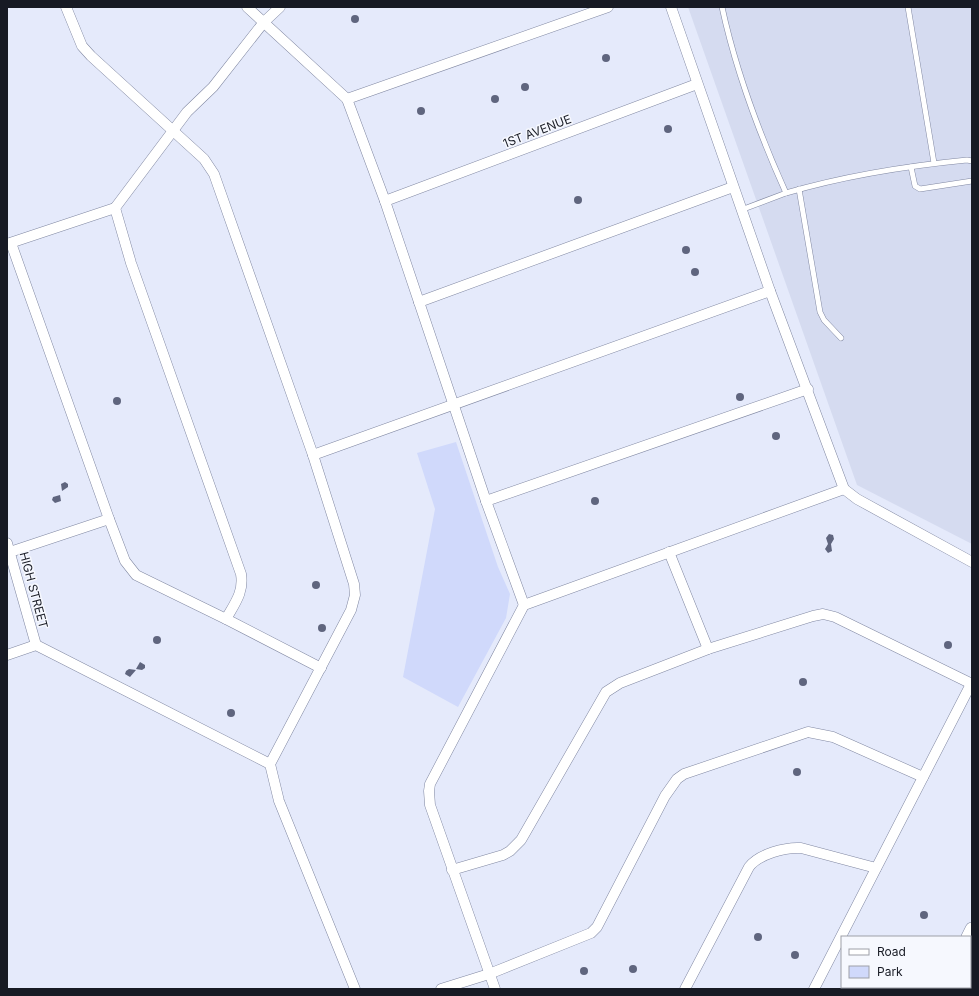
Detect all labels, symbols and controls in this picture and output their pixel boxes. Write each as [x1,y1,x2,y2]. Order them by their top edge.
street label: 1ST AVENUE [501,111,573,151]
street label: HIGH STREET [17,550,51,630]
legend [841,936,971,988]
text: Road [877,944,906,959]
text: Park [877,964,903,979]

